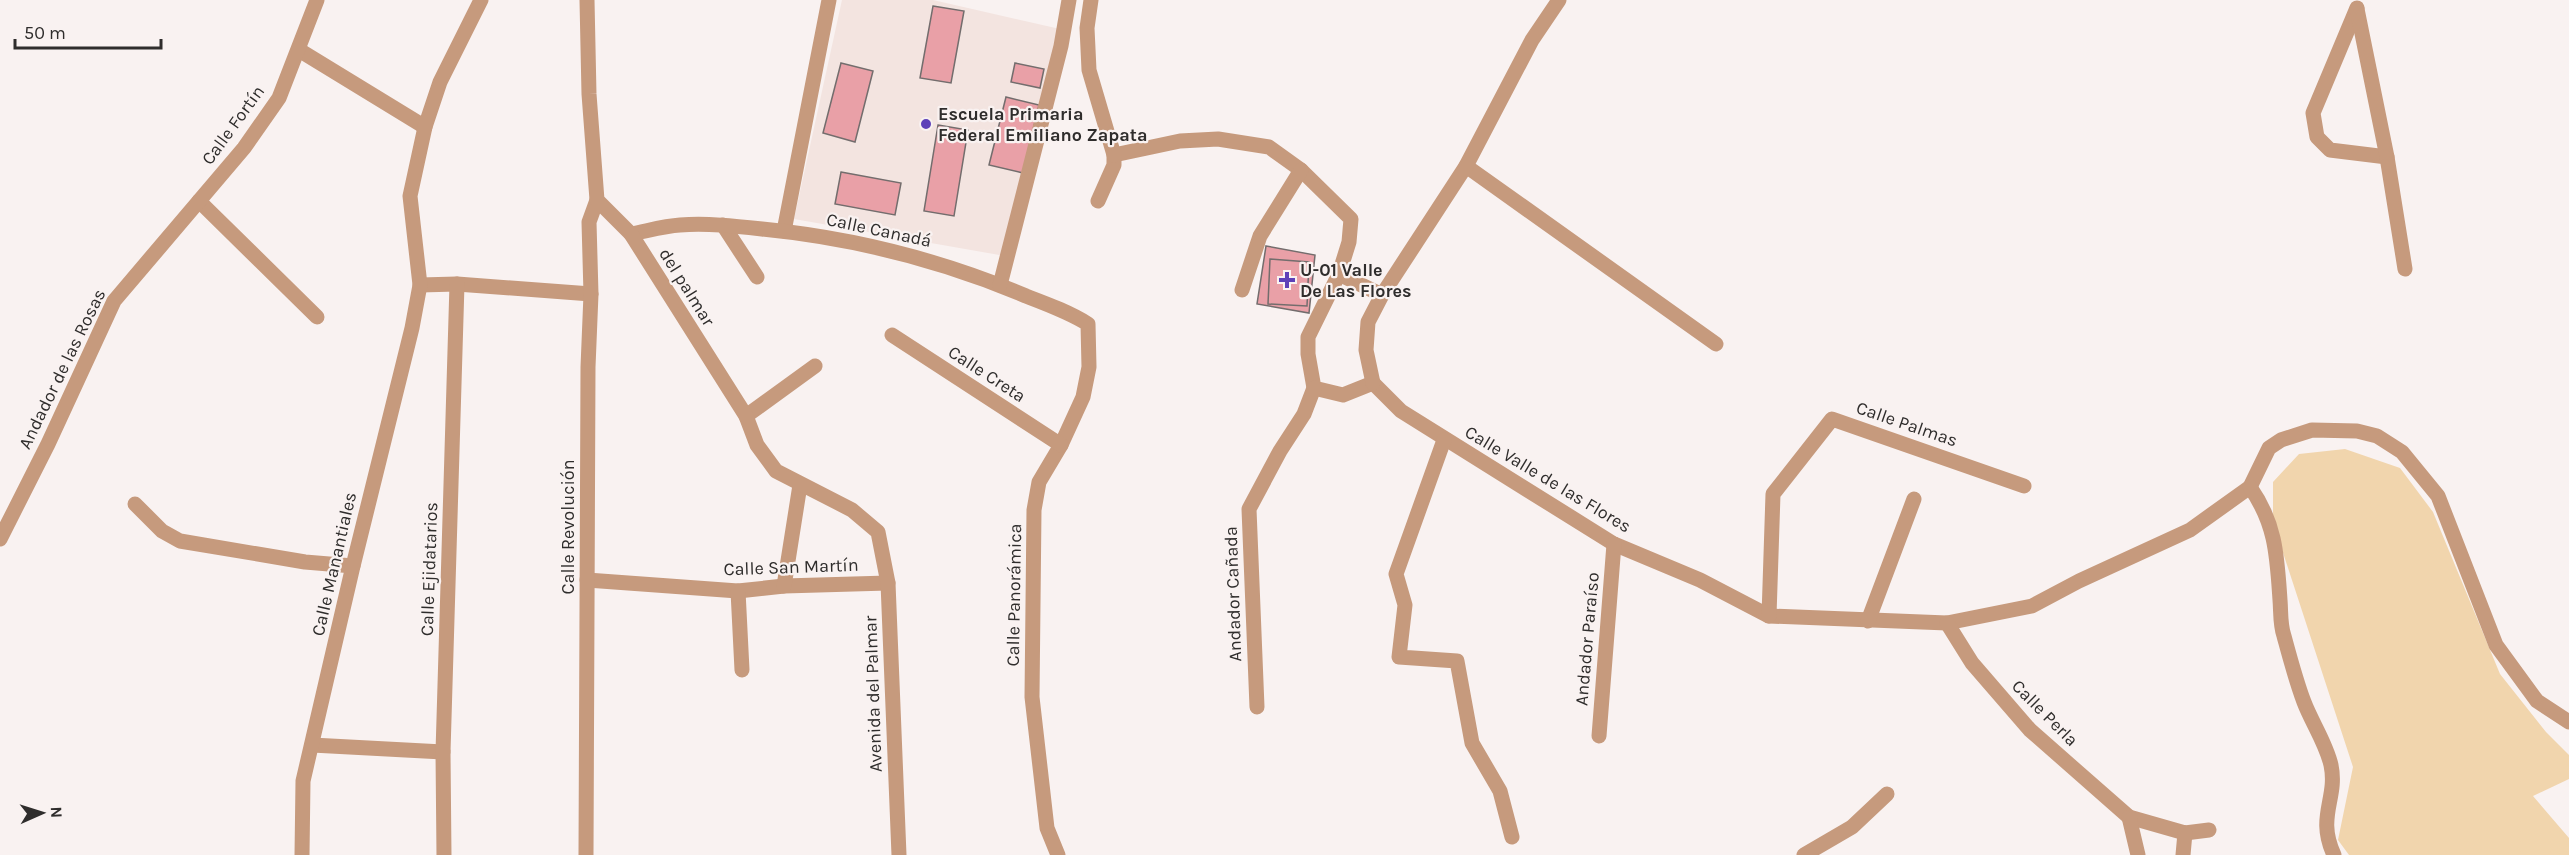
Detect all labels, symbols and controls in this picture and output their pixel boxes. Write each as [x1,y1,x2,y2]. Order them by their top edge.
scale bar [15,12,160,50]
text: 50 m [24,22,66,44]
street label: Calle Fortín [197,81,269,169]
place label: Escuela Primaria Federal Emiliano Zapata [938,103,1147,146]
marker: Escuela Primaria Federal Emiliano Zapata [919,117,933,131]
street label: Calle Canadá [824,208,934,252]
street label: del palmar [654,244,720,331]
place label: U-01 Valle De Las Flores [1300,259,1412,302]
marker: U-01 Valle De Las Flores [1278,271,1296,289]
street label: Andador de las Rosas [14,285,110,453]
street label: Calle Creta [944,341,1030,407]
street label: Calle Palmas [1853,396,1961,452]
street label: Calle Valle de las Flores [1461,421,1635,537]
street label: Calle Revolución [557,460,579,594]
street label: Calle Manantiales [307,490,361,638]
street label: Calle Ejidatarios [416,502,442,636]
street label: Calle Panorámica [1002,523,1026,667]
street label: Andador Cañada [1220,526,1246,662]
street label: Calle San Martín [723,554,859,580]
street label: Andador Paraíso [1570,571,1604,707]
street label: Avenida del Palmar [859,615,887,773]
street label: Calle Perla [2007,675,2083,751]
north arrow [12,783,72,843]
text: N [47,806,66,818]

